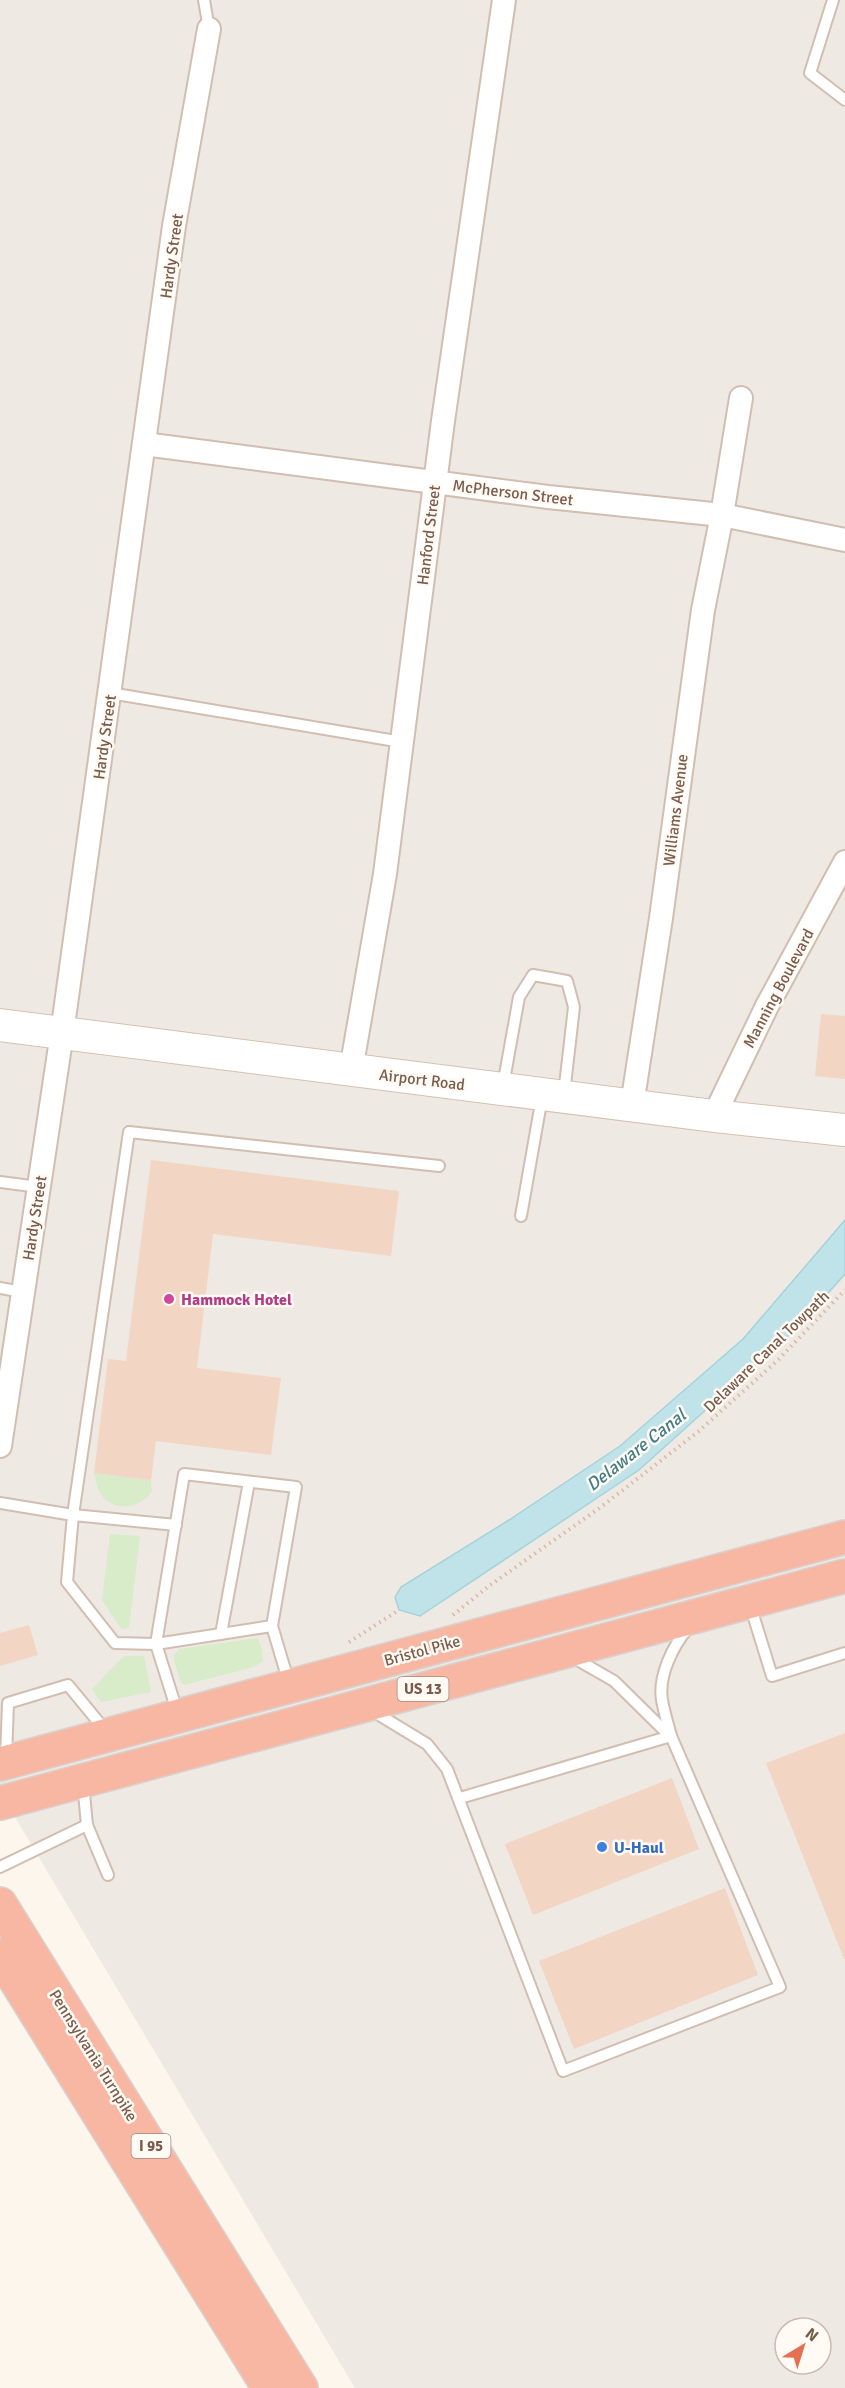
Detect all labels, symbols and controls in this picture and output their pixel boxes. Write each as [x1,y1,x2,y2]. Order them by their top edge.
street label: Hardy Street [156,212,188,300]
street label: McPherson Street [451,476,575,510]
street label: Hanford Street [413,484,445,586]
street label: Hardy Street [89,693,121,781]
street label: Williams Avenue [659,753,693,867]
street label: Manning Boulevard [739,925,819,1052]
street label: Airport Road [378,1065,466,1095]
street label: Hardy Street [18,1174,52,1262]
street label: Delaware Canal Towpath [700,1286,834,1417]
place label: Hammock Hotel [181,1290,292,1310]
marker: Hammock Hotel [162,1292,176,1306]
water label: Delaware Canal [582,1403,691,1496]
street label: Bristol Pike [382,1631,463,1671]
road number: US 13 [398,1677,448,1701]
place label: U-Haul [614,1838,664,1858]
marker: U-Haul [595,1840,609,1854]
street label: Pennsylvania Turnpike [44,1986,142,2125]
road number: I 95 [132,2134,170,2158]
north arrow [773,2316,833,2376]
text: N [801,2324,822,2346]

